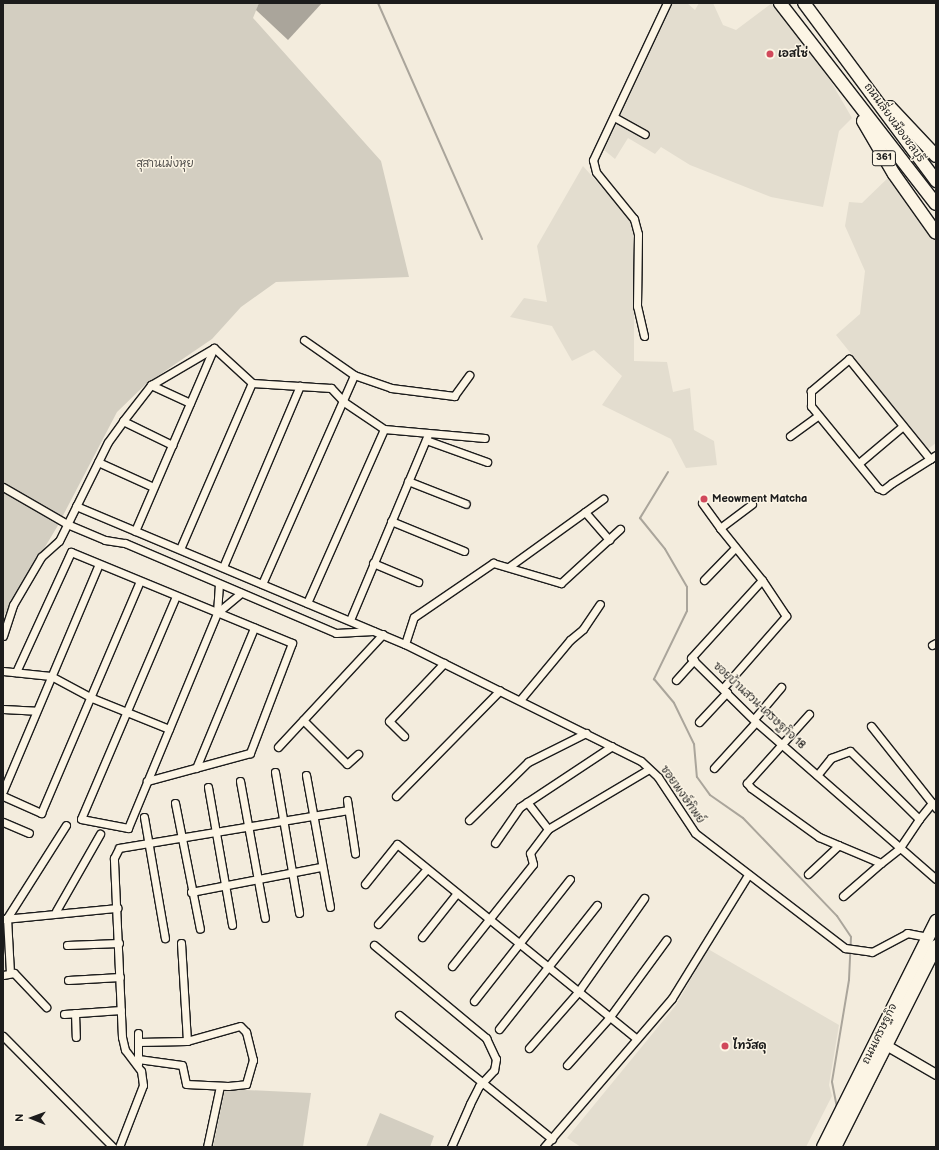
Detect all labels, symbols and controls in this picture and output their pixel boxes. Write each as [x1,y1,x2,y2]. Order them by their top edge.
place label: เอสโซ่ [778,47,808,61]
marker: เอสโซ่ [765,49,775,59]
street label: ถนนเลี่ยงเมืองชลบุรี [861,81,927,165]
road number: 361 [871,150,897,166]
park label: สุสานเม่งหุย [136,157,194,171]
place label: Meowment Matcha [712,492,807,506]
marker: Meowment Matcha [699,494,709,504]
street label: ซอยบ้านสวน-เศรษฐกิจ 18 [710,660,808,752]
street label: ซอยพงษ์ทิพย์ [657,764,707,826]
street label: ถนนเศรษฐกิจ [860,1002,900,1066]
place label: ไทวัสดุ [733,1039,767,1053]
marker: ไทวัสดุ [720,1041,730,1051]
north arrow [12,1098,52,1138]
text: N [13,1114,26,1122]

